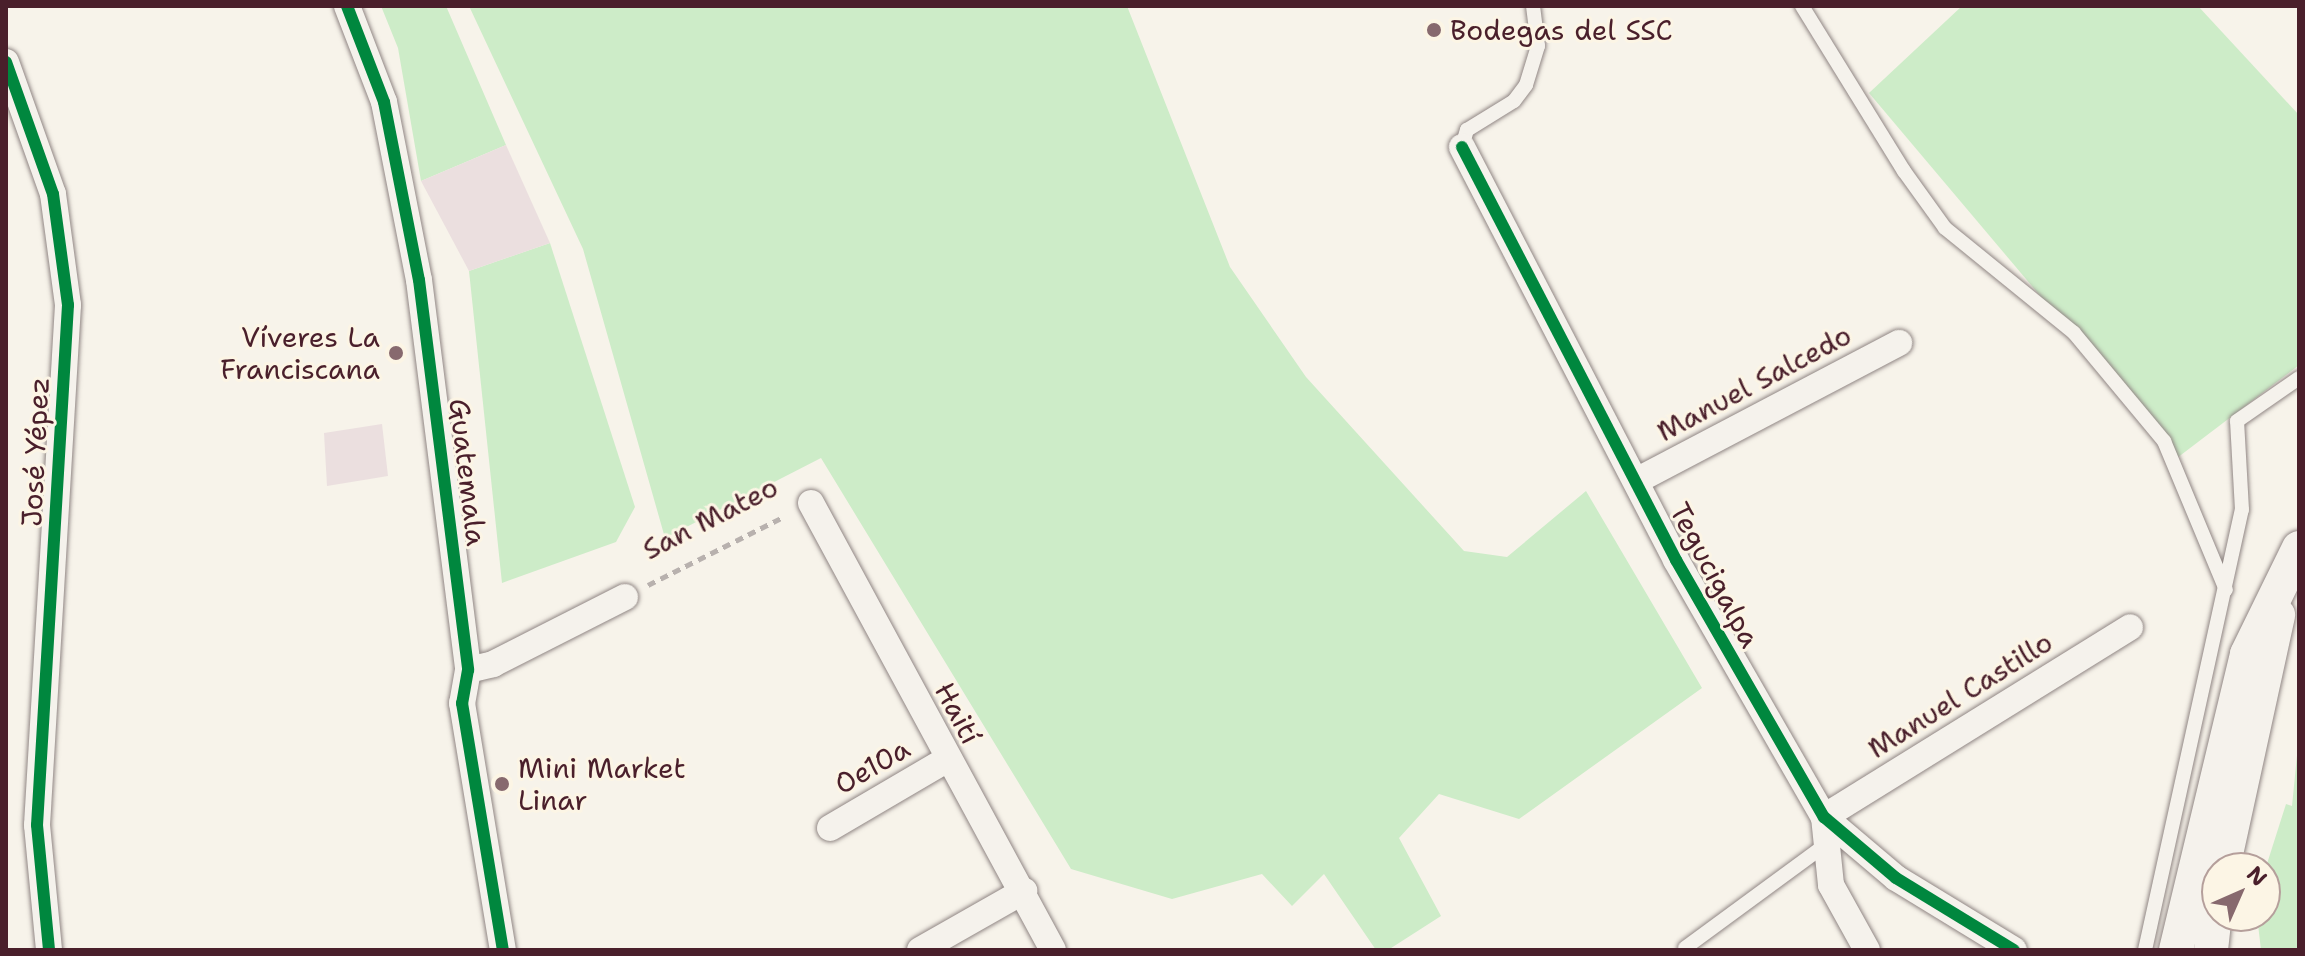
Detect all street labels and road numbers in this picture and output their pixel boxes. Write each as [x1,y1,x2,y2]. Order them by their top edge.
street label: Manuel Salcedo [1651,318,1857,448]
street label: José Yépez [14,376,56,528]
street label: Guatemala [442,396,494,548]
street label: San Mateo [637,470,783,566]
street label: Tegucigalpa [1663,497,1767,653]
street label: Manuel Castillo [1862,625,2058,765]
street label: Haití [928,677,988,749]
street label: Oe10a [828,731,916,801]

